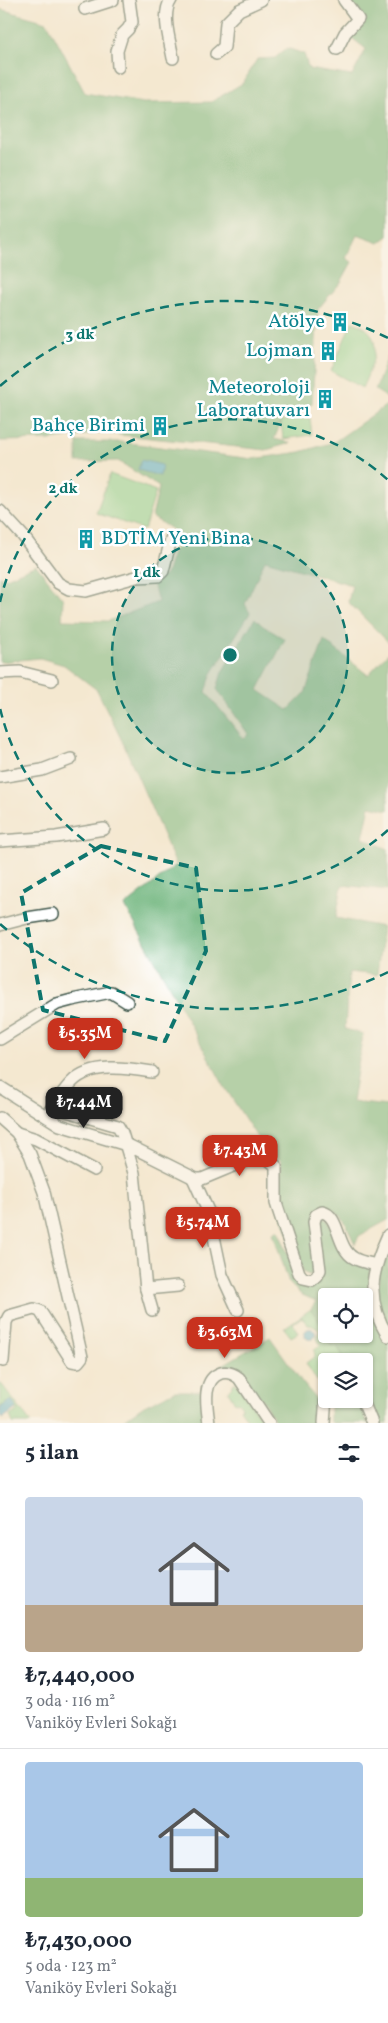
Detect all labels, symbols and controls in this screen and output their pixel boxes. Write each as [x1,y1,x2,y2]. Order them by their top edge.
place label: Atölye [268,308,325,336]
building icon: Atölye [329,311,351,333]
text: 3 dk [66,325,94,346]
place label: Lojman [246,337,313,365]
building icon: Lojman [317,340,339,362]
place label: Meteoroloji Laboratuvarı [197,374,310,425]
building icon: Meteoroloji Laboratuvarı [314,388,336,410]
place label: Bahçe Birimi [32,412,145,440]
building icon: Bahçe Birimi [149,415,171,437]
text: 2 dk [48,479,78,500]
place label: BDTİM Yeni Bina [101,525,251,553]
building icon: BDTİM Yeni Bina [75,528,97,550]
text: 1 dk [133,563,161,584]
centre of rings [221,646,239,664]
pin: ₺5.35M [44,1018,126,1060]
text: ₺5.35M [59,1023,111,1045]
pin: ₺7.44M [43,1086,125,1129]
text: ₺7.44M [57,1092,111,1114]
pin: ₺7.43M [199,1134,281,1177]
text: ₺7.43M [214,1140,266,1162]
pin: ₺5.74M [162,1206,244,1249]
text: ₺5.74M [177,1212,229,1234]
map controls [318,1288,373,1408]
button: locate [318,1288,373,1343]
pin: ₺3.63M [184,1316,266,1359]
text: ₺3.63M [198,1322,252,1344]
button: layers [318,1353,373,1408]
text: 5 ilan [25,1439,79,1468]
icon: filters [335,1439,363,1467]
icon: home [149,1529,239,1619]
text: ₺7,440,000 [25,1662,135,1691]
text: 3 oda · 116 m² [25,1691,115,1713]
text: Vaniköy Evleri Sokağı [25,1713,177,1735]
icon: home [149,1795,239,1885]
text: ₺7,430,000 [25,1927,132,1956]
text: 5 oda · 123 m² [25,1956,117,1978]
text: Vaniköy Evleri Sokağı [25,1978,177,2000]

